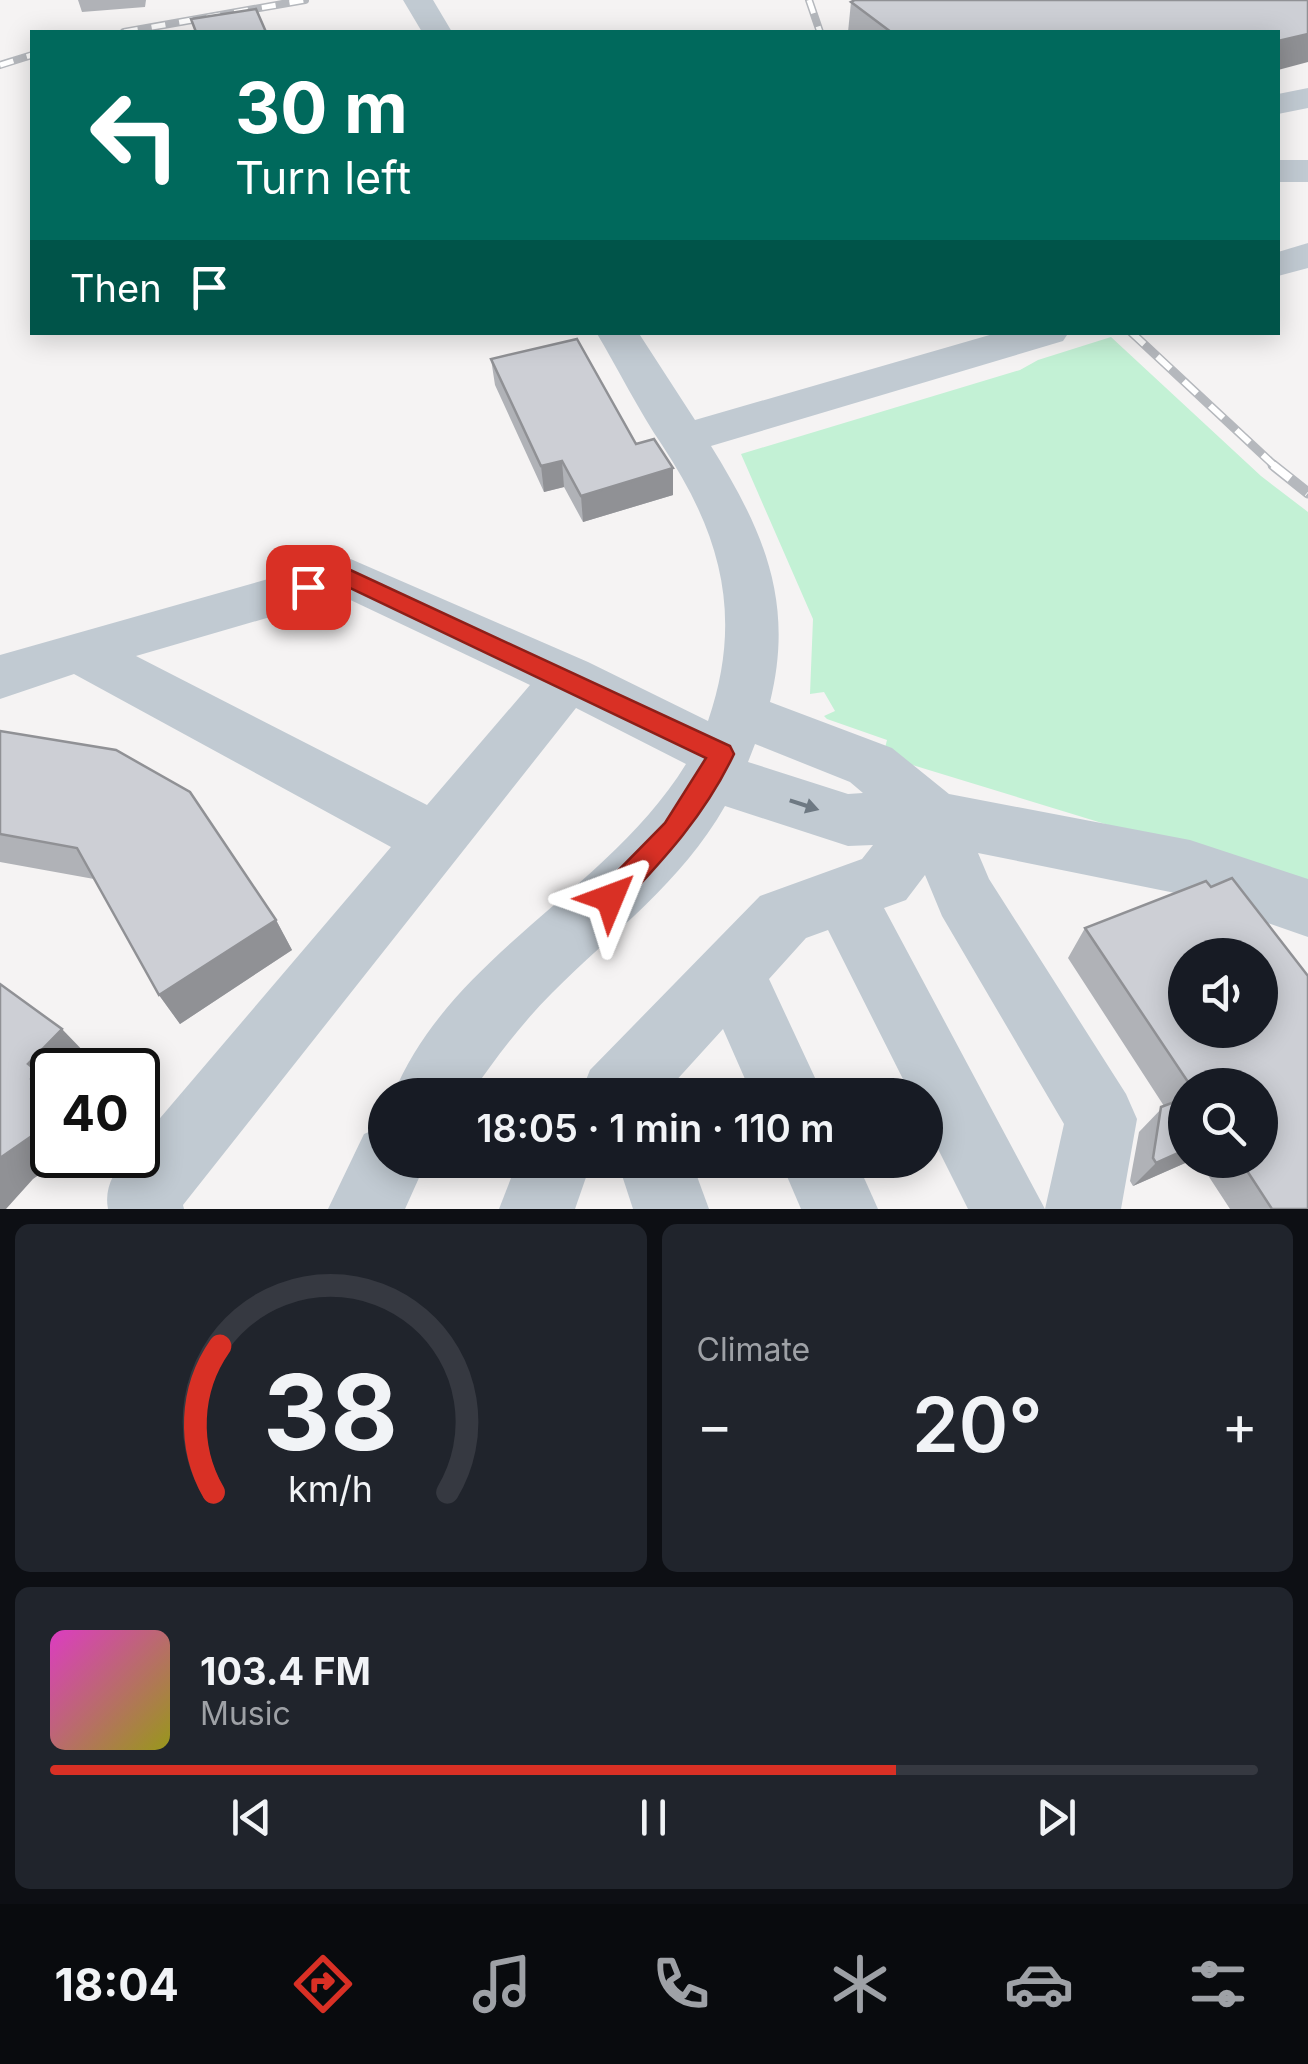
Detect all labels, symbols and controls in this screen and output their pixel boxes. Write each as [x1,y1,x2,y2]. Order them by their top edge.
text: 30 m [235,65,408,150]
icon: left [70,70,200,200]
text: Turn left [235,150,411,205]
icon: arrive [182,260,237,315]
text: Then [70,265,162,311]
pin [266,545,351,630]
icon: arrive [281,560,336,615]
one-way arrow [789,799,819,814]
position arrow [558,846,662,950]
map controls [1168,938,1278,1178]
button: sound [1168,938,1278,1048]
speed limit sign: 40 [30,1048,160,1178]
button: search [1168,1068,1278,1178]
text: 18:05 · 1 min · 110 m [476,1105,835,1151]
text: Climate [697,1330,810,1369]
text: 38 [263,1349,398,1475]
text: 20° [912,1379,1043,1470]
text: − [697,1392,733,1458]
text: + [1222,1392,1258,1458]
text: km/h [288,1467,373,1511]
text: 103.4 FM [200,1648,371,1694]
text: Music [200,1694,291,1733]
icon: previous [224,1790,279,1845]
icon: pause [626,1790,681,1845]
icon: next [1029,1790,1084,1845]
icon: directions [288,1949,358,2019]
icon: music [467,1949,537,2019]
icon: phone [646,1949,716,2019]
icon: climate [825,1949,895,2019]
icon: car [1004,1949,1074,2019]
icon: filters [1183,1949,1253,2019]
text: 18:04 [55,1957,179,2012]

